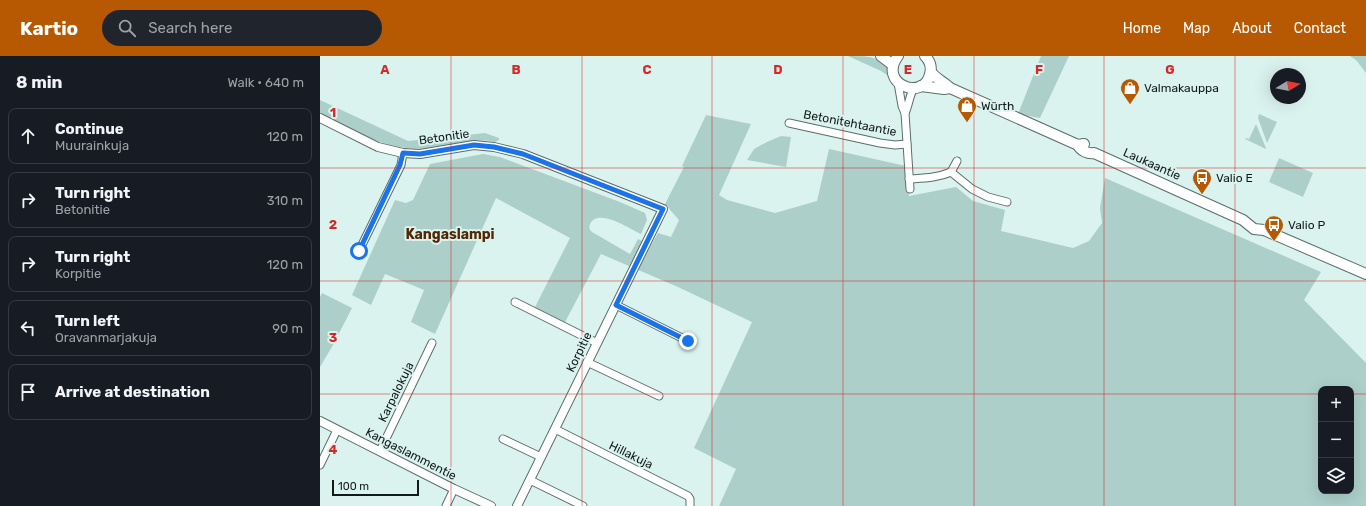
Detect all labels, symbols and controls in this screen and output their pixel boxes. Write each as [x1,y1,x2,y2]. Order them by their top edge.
search box [102,10,382,46]
text: Kartio [20,17,78,40]
icon: search [116,17,138,39]
text: Search here [148,19,232,37]
text: Home [1123,20,1161,37]
text: Map [1183,20,1210,37]
text: About [1232,20,1272,37]
text: Contact [1294,20,1346,37]
text: A [380,62,390,77]
text: B [511,62,521,77]
text: C [642,62,652,77]
text: D [773,62,783,77]
text: E [904,62,912,77]
text: F [1035,62,1043,77]
text: G [1165,62,1175,77]
north arrow [1270,68,1306,104]
text: 8 min [16,72,63,92]
text: Walk · 640 m [227,75,304,90]
shop icon: Valmakauppa [1119,77,1141,105]
place label: Valmakauppa [1144,81,1219,95]
shop icon: Würth [956,95,978,123]
place label: Würth [981,99,1014,113]
text: 1 [330,105,336,120]
street label: Betonitehtaantie [802,107,898,139]
text: Continue [55,120,124,138]
icon: ahead [17,125,39,147]
street label: Betonitie [418,126,470,147]
text: 120 m [267,129,303,144]
text: Muurainkuja [55,138,129,153]
street label: Laukaantie [1121,145,1183,183]
bus stop icon: Valio E [1191,167,1213,195]
place label: Valio E [1216,171,1253,185]
text: Turn right [55,184,130,202]
icon: right [17,189,39,211]
text: 310 m [267,193,303,208]
text: Betonitie [55,202,110,217]
bus stop icon: Valio P [1263,214,1285,242]
text: 2 [329,217,337,232]
place label: Valio P [1288,218,1325,232]
district label: Kangaslampi [405,226,495,243]
route start [350,242,368,260]
text: Turn right [55,248,130,266]
icon: right [17,253,39,275]
text: 120 m [267,257,303,272]
text: Korpitie [55,266,101,281]
text: Turn left [55,312,120,330]
icon: left [17,317,39,339]
text: 90 m [272,321,303,336]
text: Oravanmarjakuja [55,330,157,345]
text: 3 [329,330,338,345]
street label: Korpitie [563,330,595,374]
route end [679,332,697,350]
street label: Karpalokuja [375,360,417,424]
icon: arrive [17,381,39,403]
text: Arrive at destination [55,383,210,401]
map controls [1318,386,1354,494]
button: + [1318,386,1354,422]
button: − [1318,422,1354,458]
street label: Kangaslammentie [363,425,459,483]
street label: Hillakuja [607,438,655,472]
text: 4 [329,442,338,457]
button: layers [1318,458,1354,494]
scale bar [332,478,419,497]
text: 100 m [338,480,369,493]

